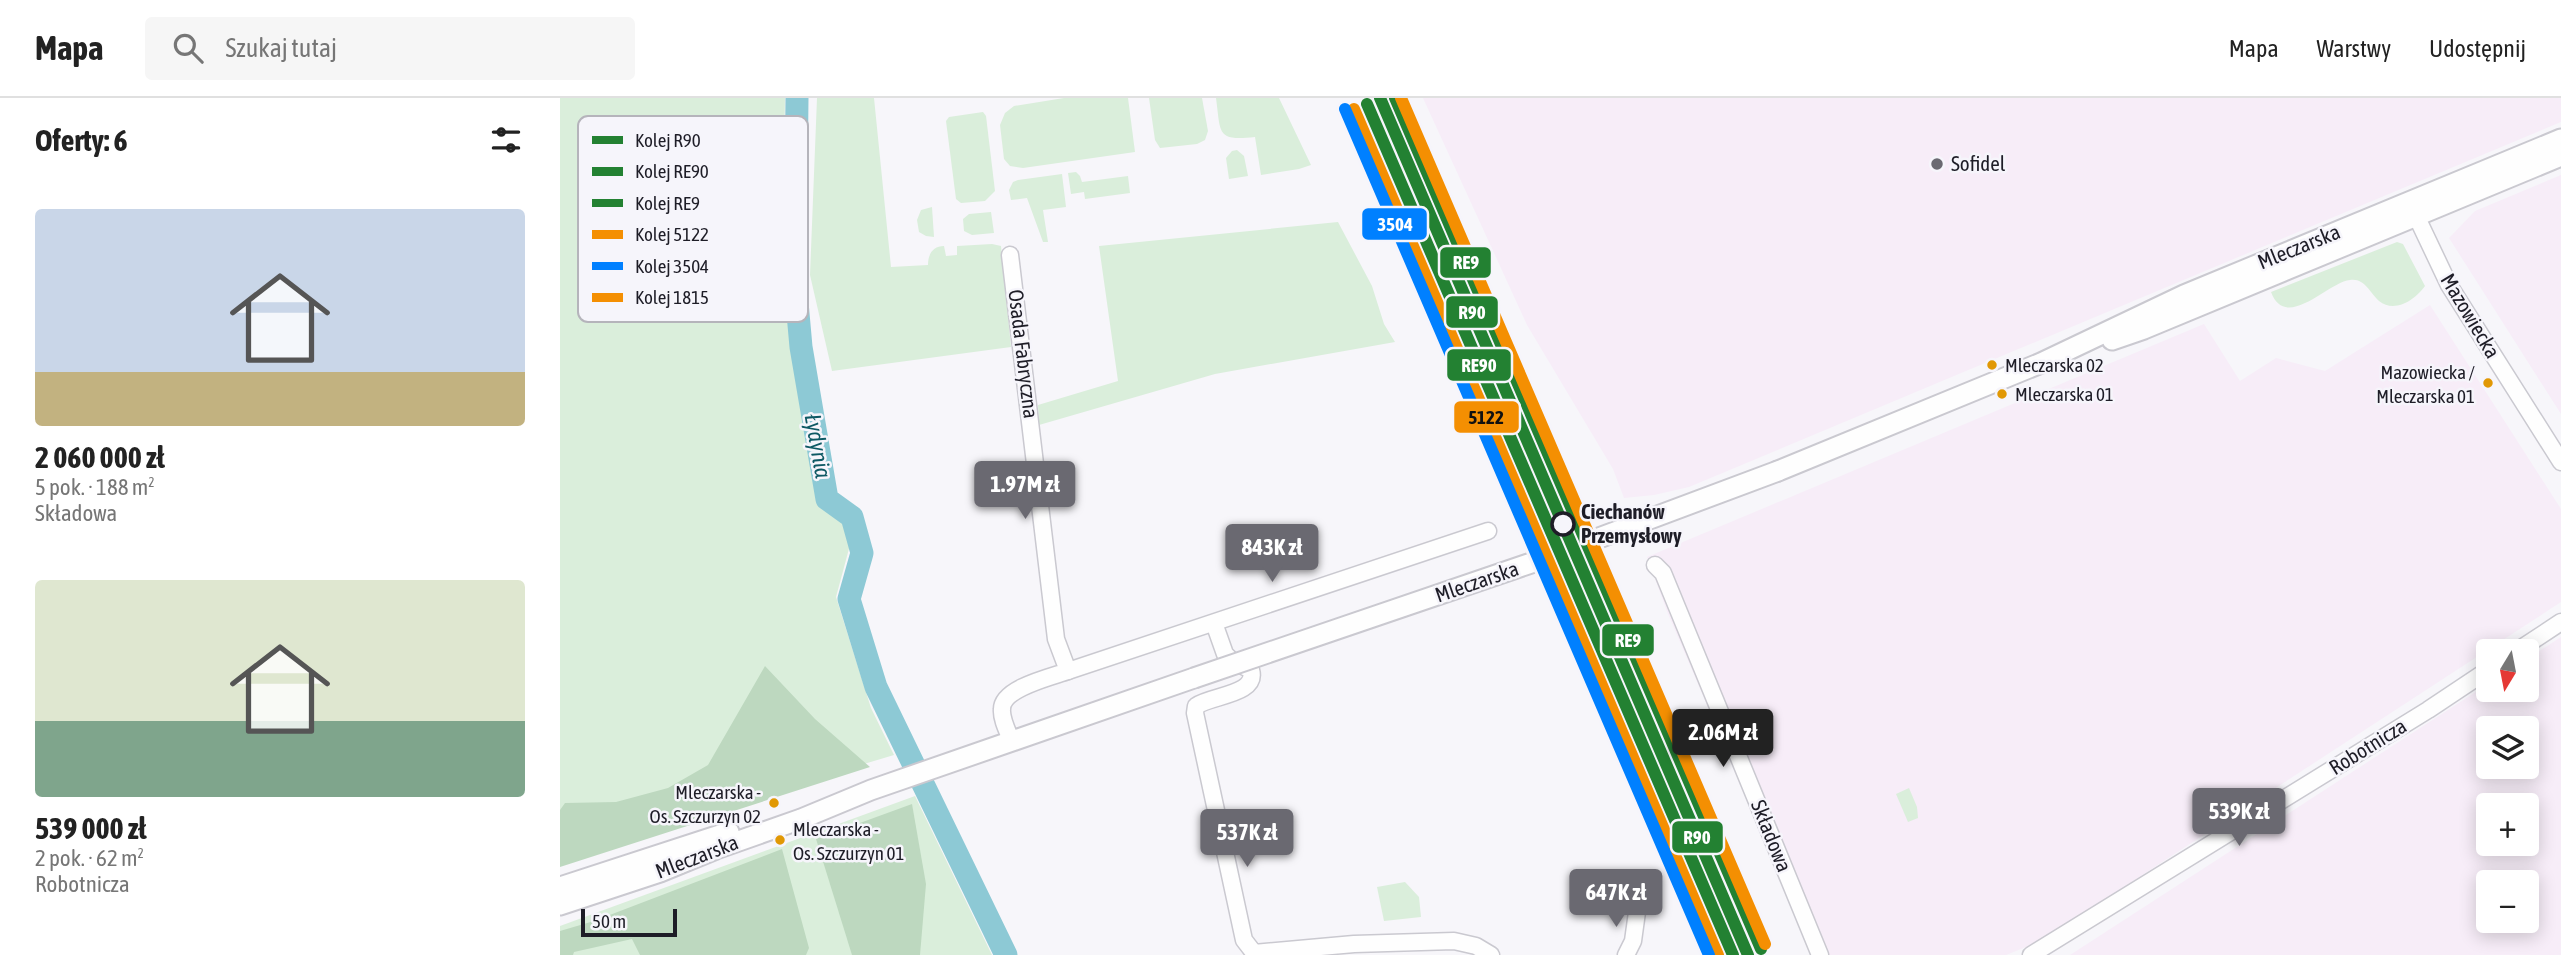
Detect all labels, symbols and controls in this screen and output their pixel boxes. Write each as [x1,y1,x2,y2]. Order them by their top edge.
search box [145,17,635,80]
text: Mapa [35,29,103,67]
icon: search [169,29,207,67]
text: Szukaj tutaj [225,33,337,63]
text: Mapa [2229,35,2279,62]
text: Warstwy [2317,35,2391,62]
text: Udostępnij [2429,35,2526,62]
legend [578,116,808,322]
icon: filters [487,121,525,159]
text: Oferty: 6 [35,123,128,157]
text: Kolej R90 [635,129,701,151]
place label: Sofidel [1951,151,2006,175]
marker: Sofidel [1929,156,1945,172]
text: Kolej RE90 [635,160,709,182]
text: Kolej RE9 [635,192,700,214]
line badge: 3504 [1361,207,1428,241]
text: 3504 [1377,213,1413,235]
street label: Mleczarska [2254,219,2343,273]
text: Kolej 5122 [635,223,709,245]
line badge: RE9 [1439,246,1492,279]
text: RE9 [1453,251,1479,273]
icon: home [217,255,343,381]
text: Kolej 3504 [635,255,709,277]
street label: Mazowiecka [2436,269,2505,362]
text: Kolej 1815 [635,286,709,308]
street label: Osada Fabryczna [1004,288,1044,420]
line badge: R90 [1445,295,1499,329]
text: R90 [1458,301,1486,323]
line badge: RE90 [1446,348,1512,382]
text: RE90 [1461,354,1497,376]
place label: Mleczarska 02 [2005,354,2104,376]
marker: Mleczarska 02 [1985,358,1999,372]
place label: Mazowiecka / Mleczarska 01 [2376,361,2476,407]
marker: Mazowiecka / Mleczarska 01 [2481,376,2495,390]
place label: Mleczarska 01 [2015,383,2114,405]
marker: Mleczarska 01 [1995,387,2009,401]
line badge: 5122 [1453,400,1520,434]
text: 5122 [1468,406,1504,428]
water label: Łydynia [800,412,836,481]
text: 2 060 000 zł [35,440,165,474]
pin: 1.97M zł [953,462,1097,521]
text: 1.97M zł [990,471,1060,497]
text: 5 pok. · 188 m² [35,474,155,500]
place label: Ciechanów Przemysłowy [1581,499,1682,547]
text: Składowa [35,500,117,526]
marker: Ciechanów Przemysłowy [1551,512,1575,536]
pin: 843K zł [1207,524,1337,584]
text: 843K zł [1241,534,1303,560]
street label: Mleczarska [1432,556,1522,606]
line badge: RE9 [1601,623,1655,657]
icon: home [217,626,343,752]
text: RE9 [1615,629,1641,651]
north arrow [2476,639,2539,702]
map controls [2476,639,2539,933]
pin: 2.06M zł [1651,710,1795,769]
street label: Robotnicza [2324,713,2410,779]
button: layers [2476,716,2539,779]
text: 2.06M zł [1688,719,1758,745]
place label: Mleczarska - Os. Szczurzyn 02 [650,781,761,827]
pin: 539K zł [2174,788,2304,848]
button: + [2476,793,2539,856]
marker: Mleczarska - Os. Szczurzyn 02 [767,796,781,810]
street label: Składowa [1747,796,1797,875]
text: 539K zł [2208,798,2270,824]
pin: 537K zł [1182,810,1312,869]
text: 539 000 zł [35,811,147,845]
place label: Mleczarska - Os. Szczurzyn 01 [793,818,904,864]
text: 537K zł [1216,819,1278,845]
line badge: R90 [1671,820,1724,854]
text: R90 [1683,826,1711,848]
street label: Mleczarska [652,829,741,883]
marker: Mleczarska - Os. Szczurzyn 01 [773,833,787,847]
text: 2 pok. · 62 m² [35,845,144,871]
pin: 647K zł [1551,870,1681,929]
button: − [2476,870,2539,933]
text: Robotnicza [35,871,130,897]
text: 647K zł [1585,879,1647,905]
scale bar [581,906,677,938]
text: 50 m [592,910,626,932]

